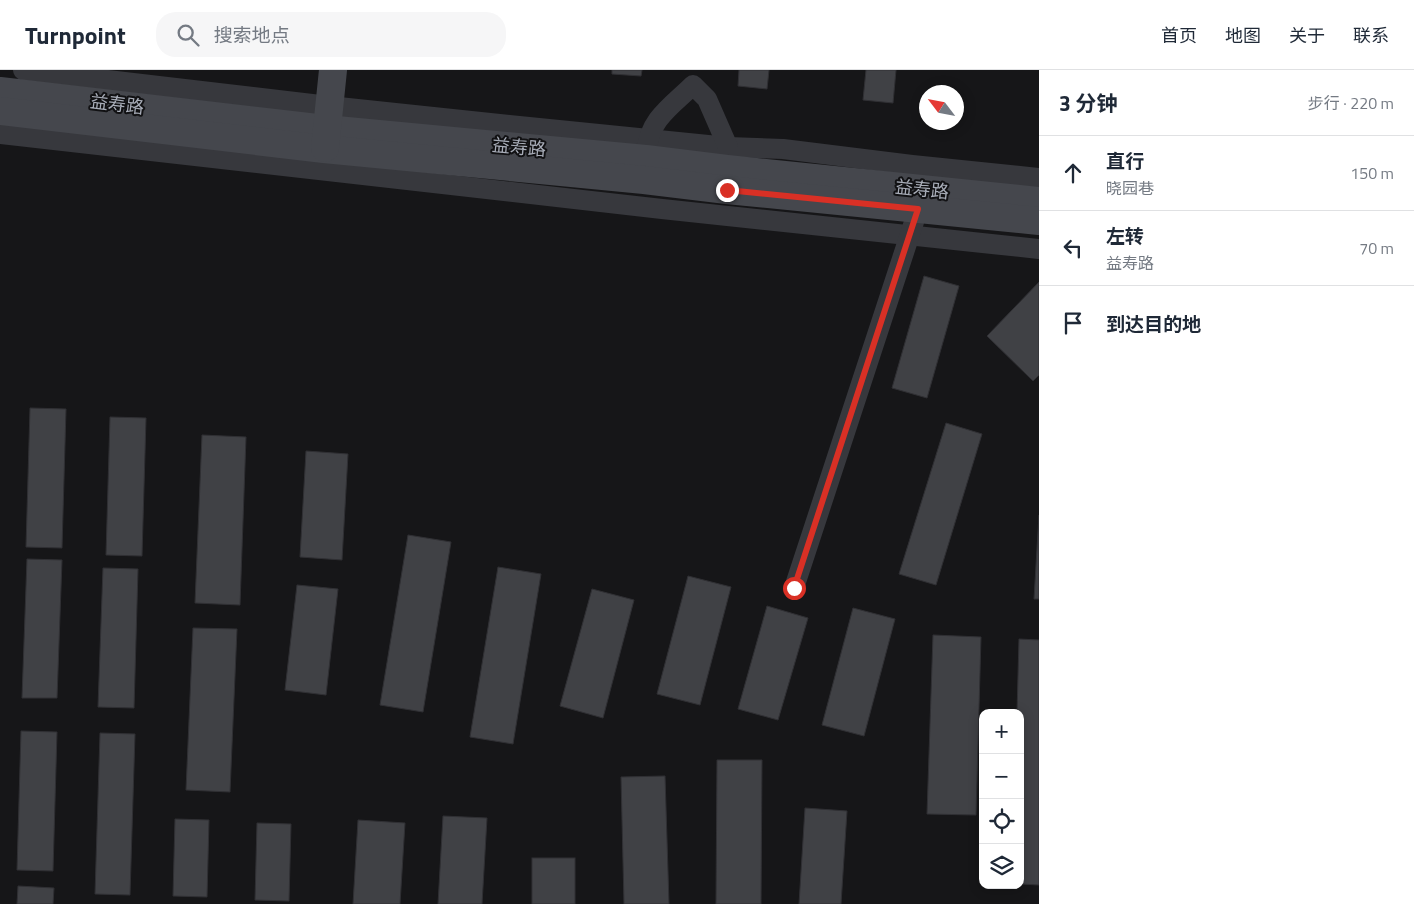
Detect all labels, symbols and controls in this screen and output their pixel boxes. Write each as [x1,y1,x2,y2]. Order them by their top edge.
search box [156,12,506,57]
text: Turnpoint [25,17,126,53]
text: 搜索地点 [214,20,290,49]
icon: search [174,21,202,49]
text: 首页 [1161,22,1197,49]
text: 地图 [1225,22,1261,49]
text: 关于 [1289,22,1325,49]
text: 联系 [1353,22,1389,49]
north arrow [919,85,964,130]
street label: 益寿路 [89,87,145,121]
text: 3 分钟 [1059,87,1117,119]
text: 步行 · 220 m [1308,91,1394,115]
street label: 益寿路 [491,131,547,163]
text: 直行 [1106,146,1144,175]
icon: ahead [1059,159,1087,187]
text: 150 m [1350,161,1394,185]
street label: 益寿路 [894,173,950,205]
text: 晓园巷 [1106,176,1154,200]
route end [716,179,739,202]
text: 左转 [1106,221,1144,250]
icon: left [1059,234,1087,262]
text: 70 m [1359,236,1394,260]
text: 益寿路 [1106,251,1154,275]
icon: arrive [1059,309,1087,337]
text: 到达目的地 [1106,309,1201,338]
route start [783,577,806,600]
map controls [979,709,1024,889]
button: + [979,709,1024,754]
button: − [979,754,1024,799]
button: locate [979,799,1024,844]
button: layers [979,844,1024,889]

